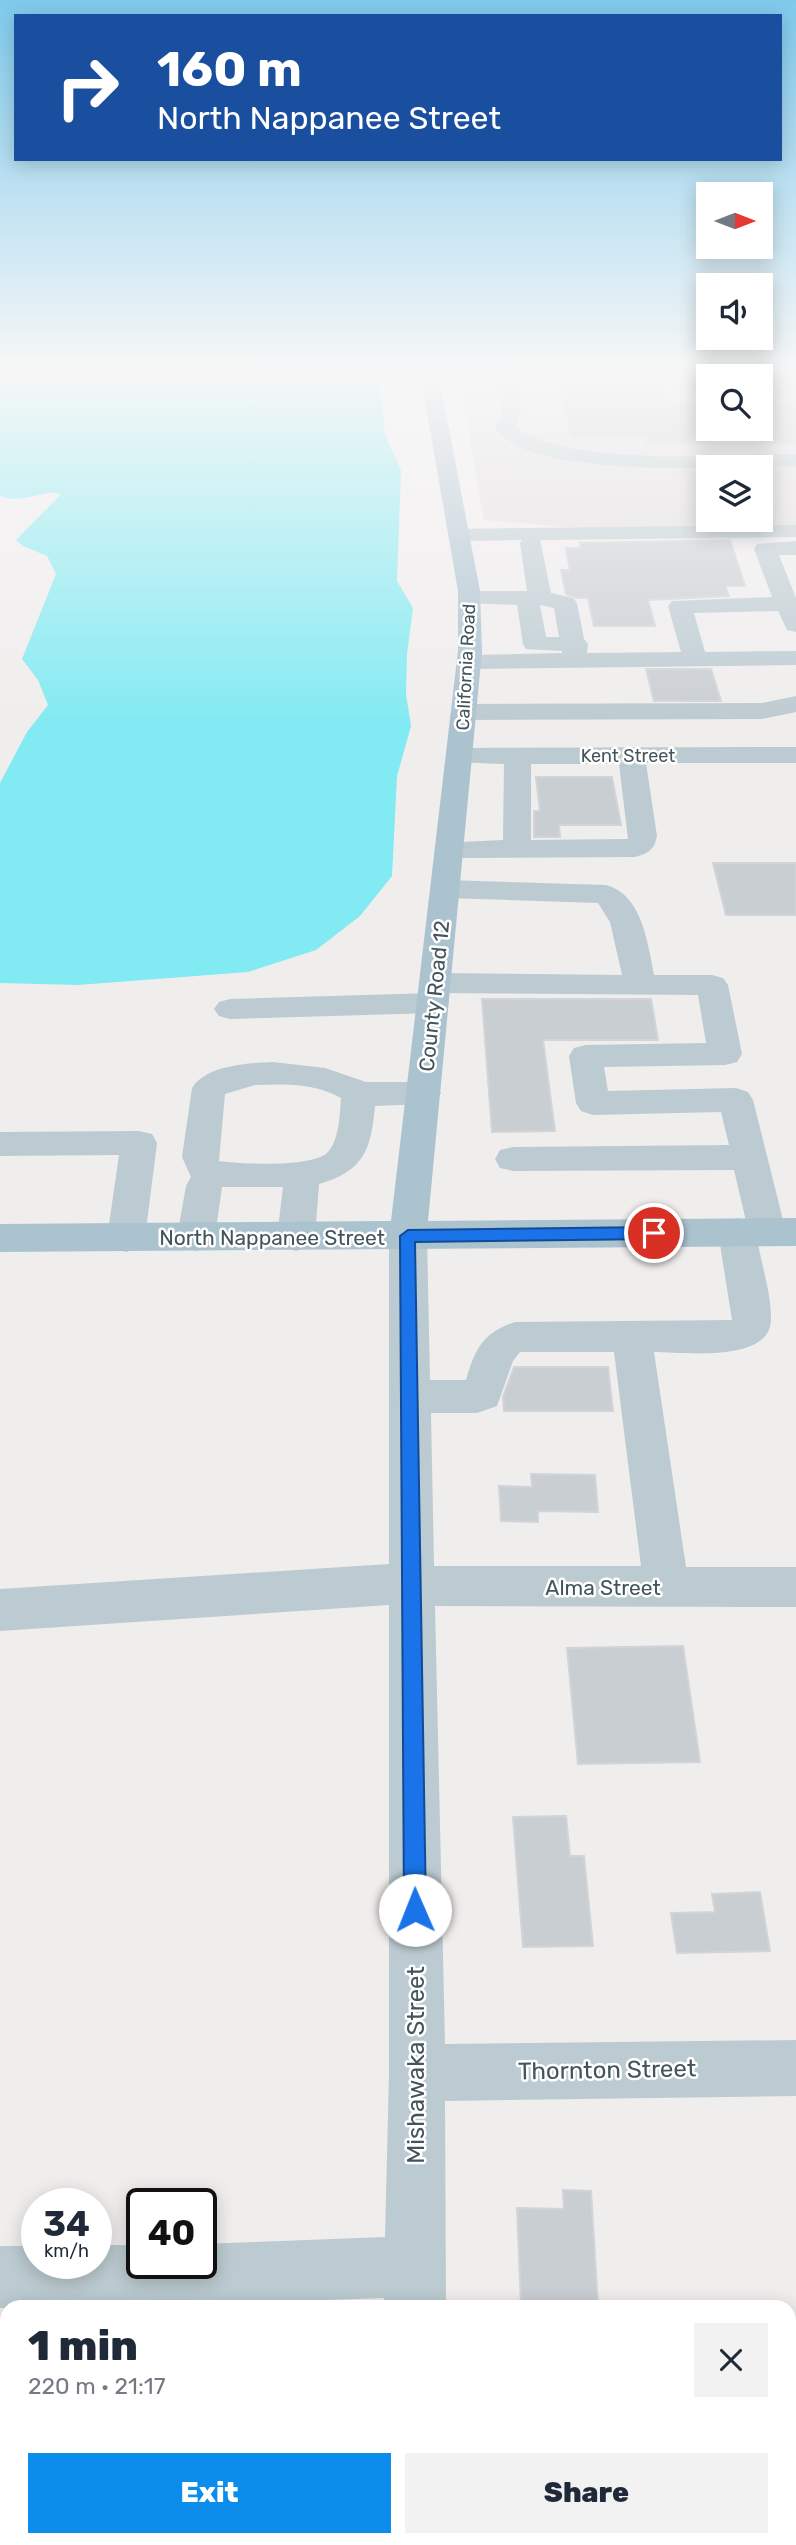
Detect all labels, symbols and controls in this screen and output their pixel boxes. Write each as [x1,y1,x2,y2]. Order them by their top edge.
text: 160 m [157,40,302,98]
icon: right [42,42,133,133]
text: North Nappanee Street [157,99,501,137]
north arrow [696,182,774,259]
map controls [696,182,773,532]
button: sound [696,273,773,350]
button: search [696,364,773,441]
button: layers [696,455,773,532]
street label: California Road [452,603,480,731]
street label: Kent Street [581,745,675,767]
street label: County Road 12 [414,919,454,1073]
pin [624,1203,684,1263]
icon: arrive [635,1214,673,1252]
street label: North Nappanee Street [159,1225,385,1250]
street label: Alma Street [545,1575,661,1600]
position arrow [378,1873,452,1947]
street label: Mishawaka Street [402,1966,430,2164]
street label: Thornton Street [518,2054,696,2086]
speed limit sign: 40 [126,2188,217,2279]
text: 34 [43,2203,90,2245]
text: km/h [44,2240,89,2262]
text: 1 min [28,2321,138,2371]
button: close [694,2323,768,2397]
text: 220 m · 21:17 [28,2372,165,2400]
button: Exit [28,2453,391,2533]
button: Share [405,2453,768,2533]

